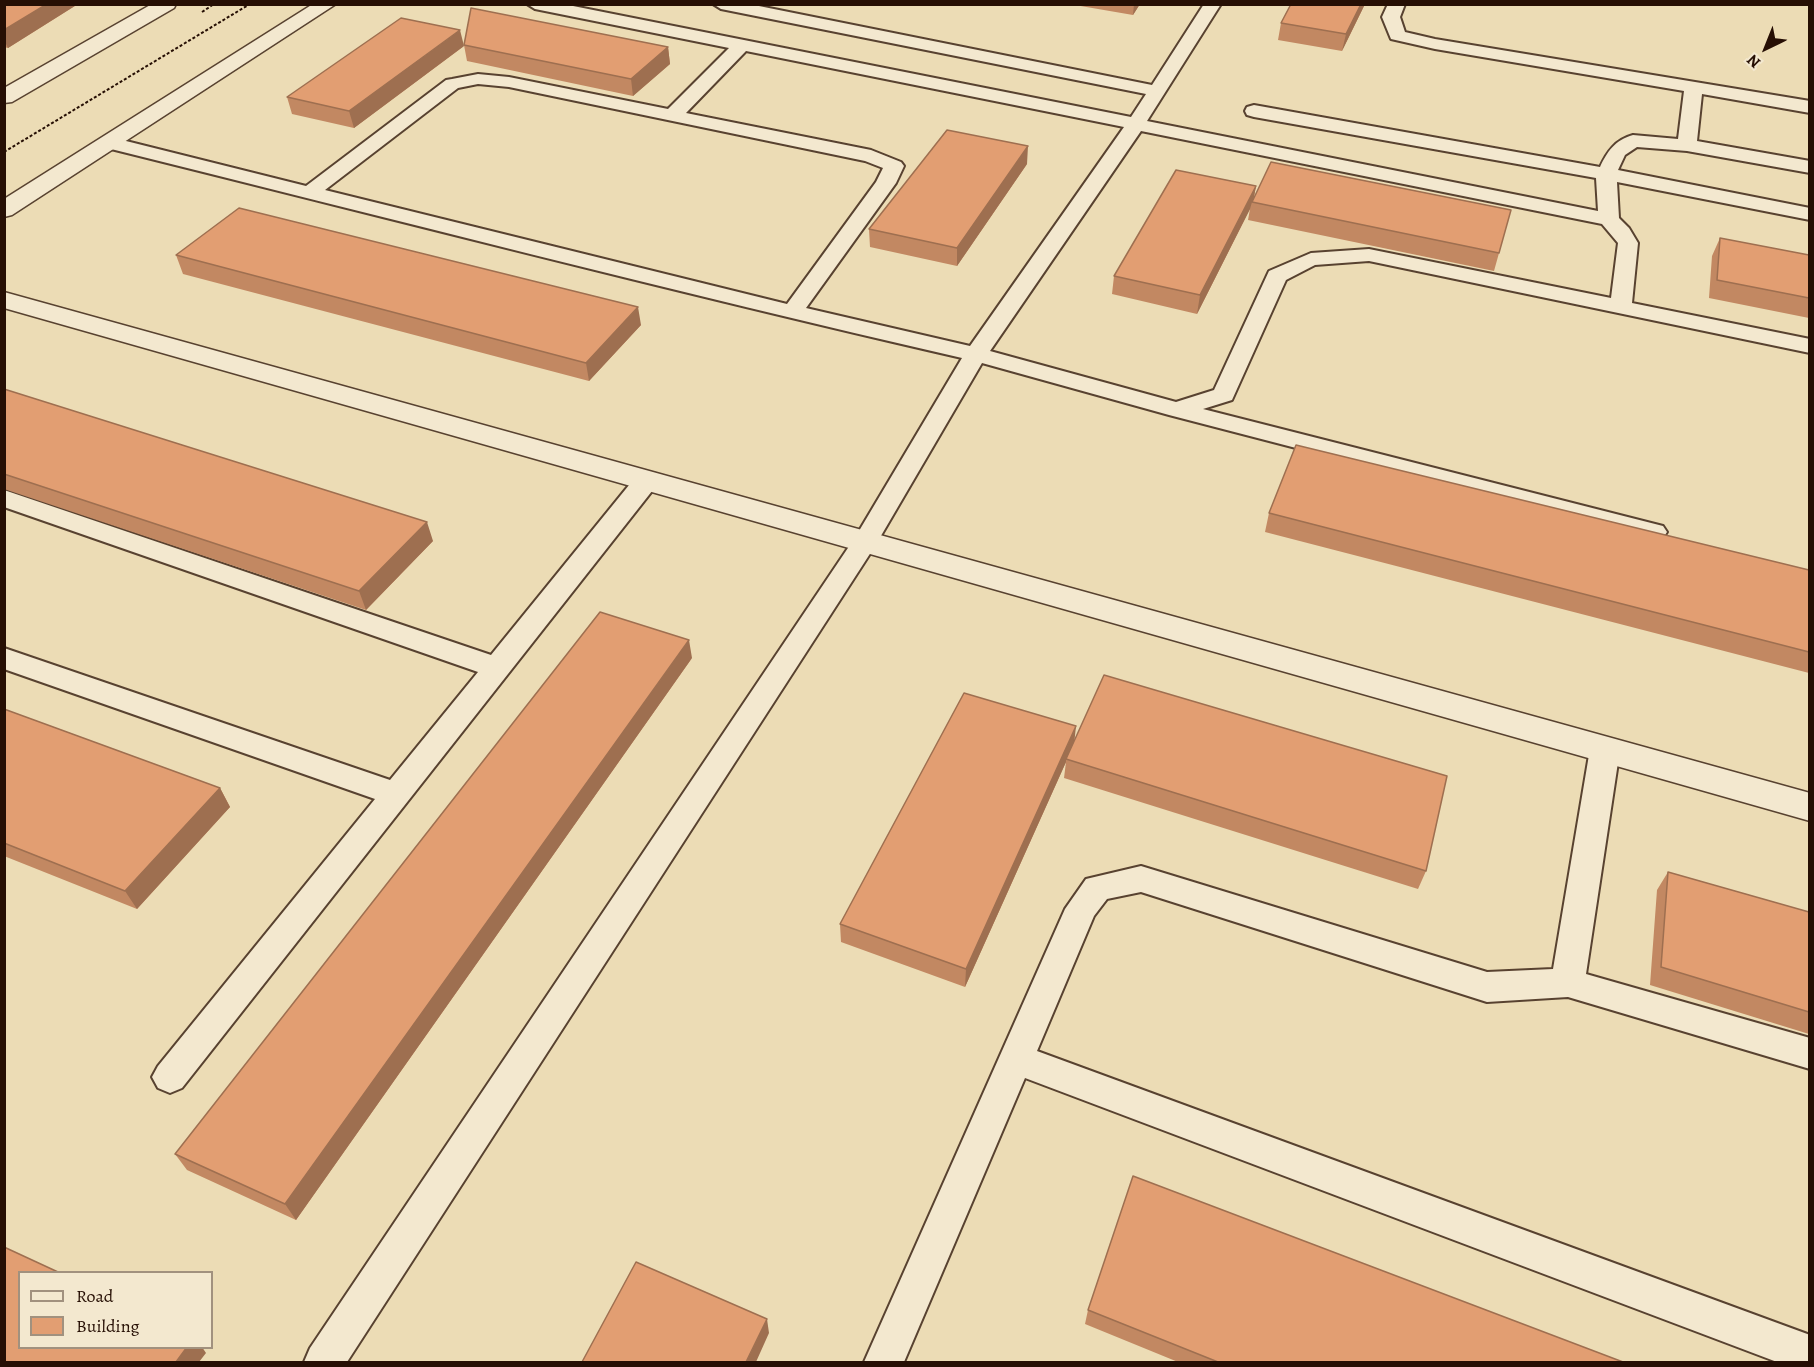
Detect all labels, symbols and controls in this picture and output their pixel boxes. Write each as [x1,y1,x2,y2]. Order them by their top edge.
north arrow [1736,18,1796,78]
text: N [1742,49,1765,73]
legend [18,1271,213,1349]
text: Road [76,1284,113,1308]
text: Building [76,1314,140,1338]

